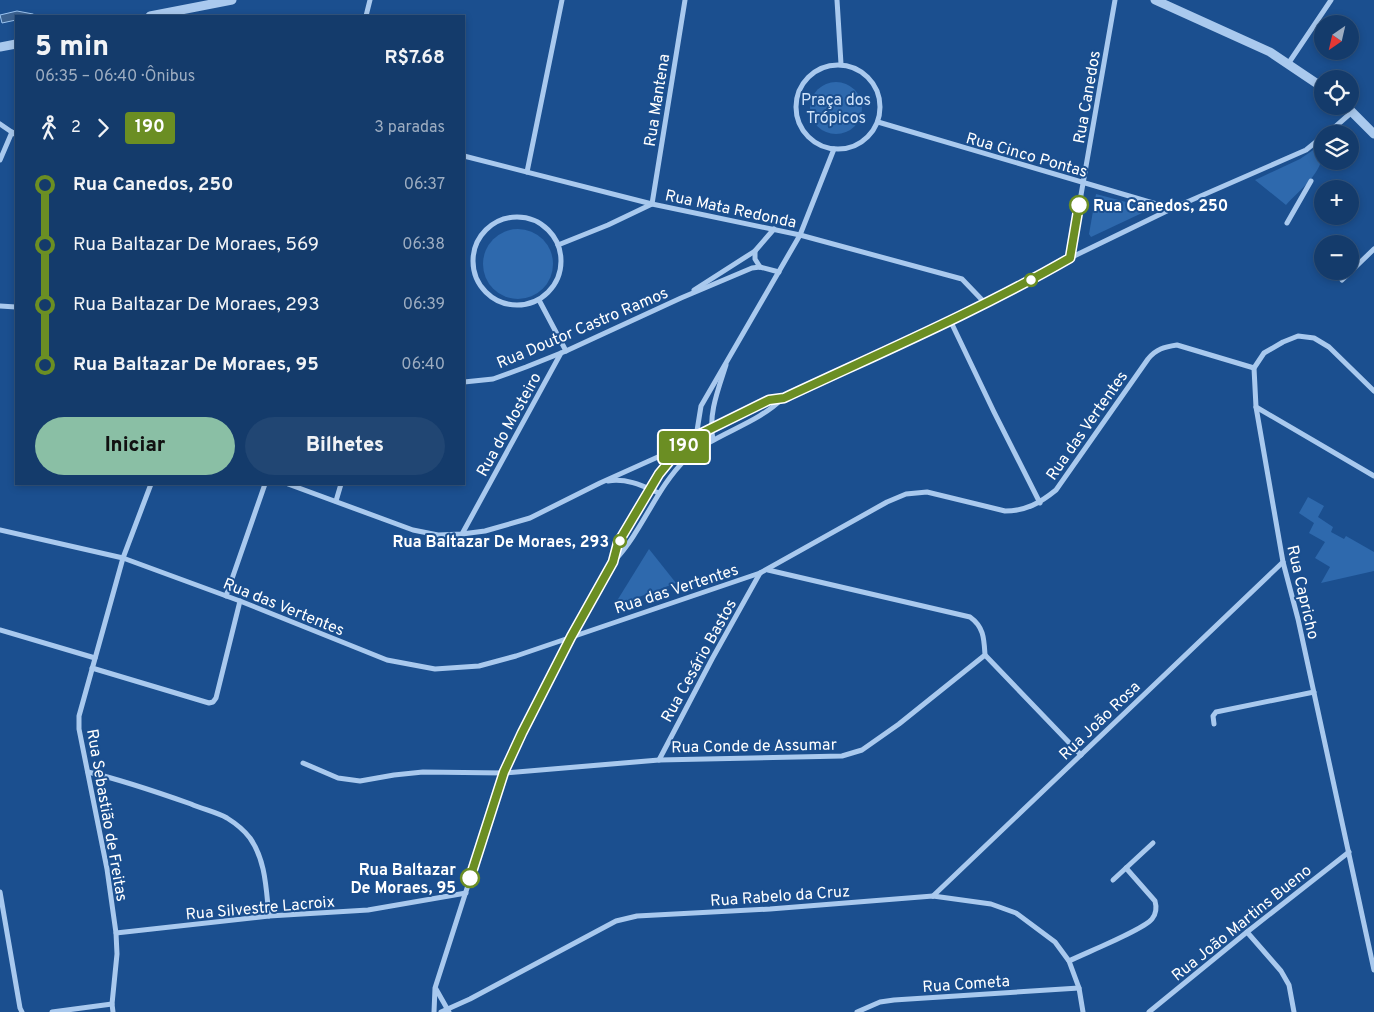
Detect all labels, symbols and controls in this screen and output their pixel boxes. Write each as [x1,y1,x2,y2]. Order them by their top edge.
north arrow [1314,15,1359,60]
map controls [1314,15,1359,280]
text: 5 min [35,30,109,66]
text: R$7.68 [384,46,445,70]
street label: Rua Canedos [1070,49,1106,145]
street label: Rua Mantena [641,53,675,148]
text: 06:35 – 06:40 · Ônibus [35,67,195,87]
button: locate [1314,70,1359,115]
park label: Praça dos Trópicos [801,91,871,129]
icon: walk [35,114,63,142]
icon: forward [89,114,117,142]
text: 190 [135,116,165,139]
text: 2 [71,118,81,138]
text: 3 paradas [374,118,445,138]
button: layers [1314,125,1359,170]
street label: Rua Cinco Pontas [963,129,1090,183]
text: Rua Canedos, 250 [73,173,234,197]
text: 06:37 [404,175,445,195]
button: + [1314,180,1359,225]
street label: Rua Mata Redonda [663,186,798,234]
marker: Rua Canedos, 250 [1069,195,1089,215]
place label: Rua Canedos, 250 [1093,197,1228,217]
text: Rua Baltazar De Moraes, 569 [73,233,319,257]
text: 06:38 [402,235,445,255]
button: − [1314,235,1359,280]
unlabelled marker [1024,273,1038,287]
street label: Rua Doutor Castro Ramos [494,284,672,374]
text: Rua Baltazar De Moraes, 293 [73,293,320,317]
text: 06:39 [403,295,445,315]
text: Rua Baltazar De Moraes, 95 [73,353,319,377]
text: 06:40 [401,355,445,375]
street label: Rua das Vertentes [1042,368,1133,485]
street label: Rua do Mosteiro [473,369,547,480]
button: Iniciar [35,417,235,475]
button: Bilhetes [245,417,445,475]
line badge: 190 [655,431,713,463]
text: 190 [669,435,699,458]
place label: Rua Baltazar De Moraes, 293 [392,533,609,553]
marker: Rua Baltazar De Moraes, 293 [613,534,627,548]
street label: Rua Capricho [1282,543,1323,642]
street label: Rua das Vertentes [612,560,741,619]
street label: Rua das Vertentes [220,574,347,641]
street label: Rua Cesário Bastos [658,596,742,726]
street label: Rua João Rosa [1056,678,1145,765]
street label: Rua Sebastião de Freitas [81,727,131,903]
street label: Rua Conde de Assumar [671,736,837,758]
place label: Rua Baltazar De Moraes, 95 [350,861,456,899]
street label: Rua João Martins Bueno [1168,861,1316,986]
marker: Rua Baltazar De Moraes, 95 [460,868,480,888]
street label: Rua Rabelo da Cruz [710,882,851,912]
street label: Rua Silvestre Lacroix [185,893,336,925]
street label: Rua Cometa [922,972,1010,998]

